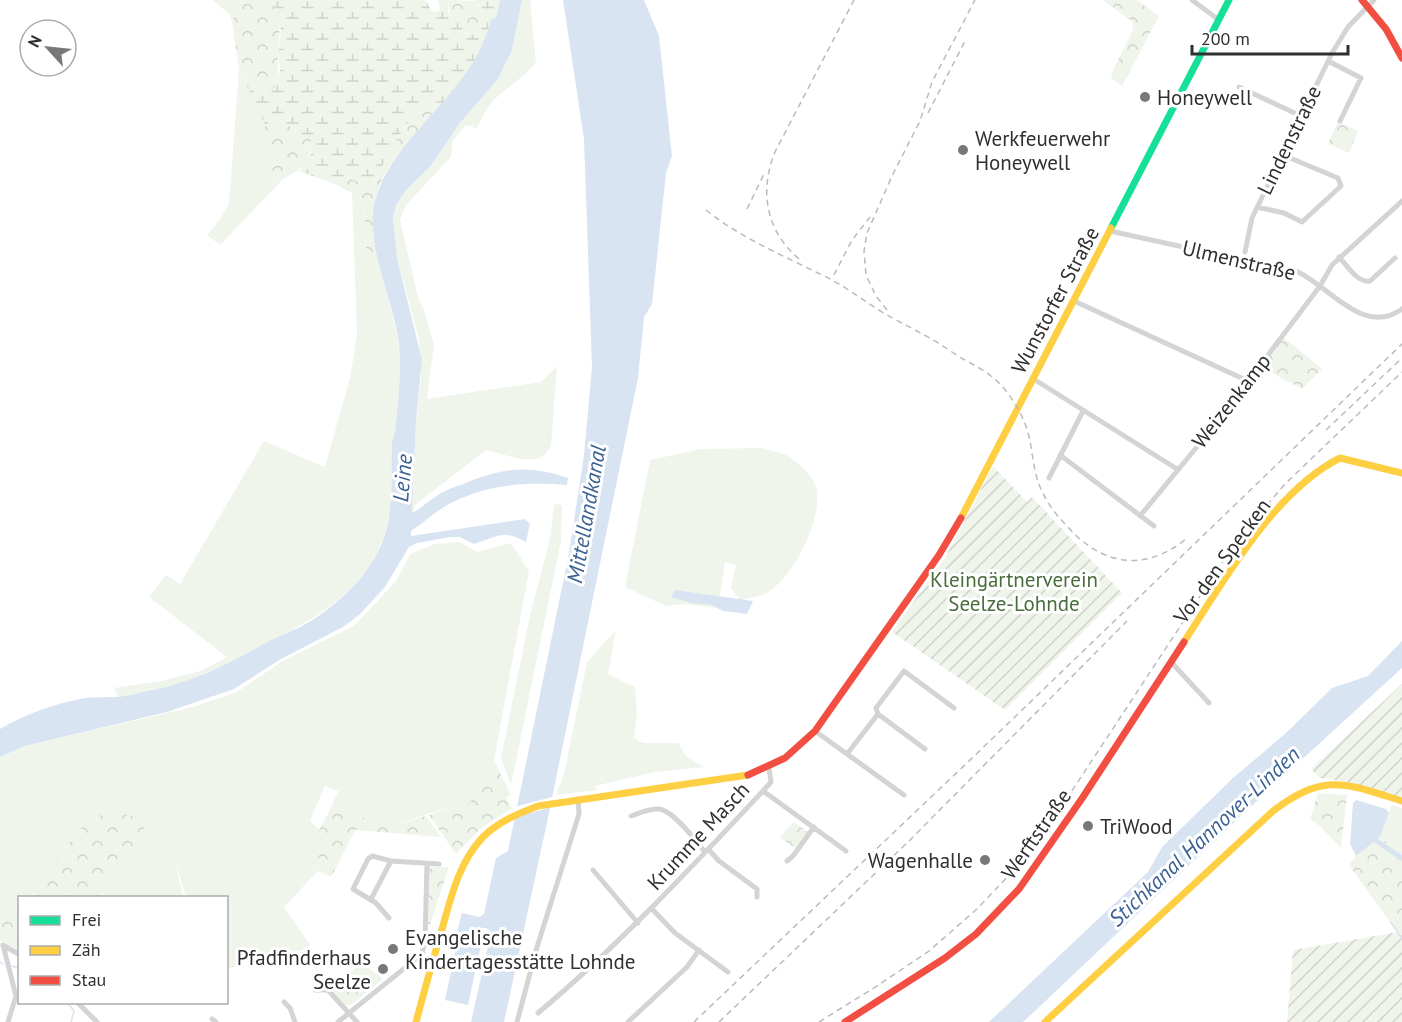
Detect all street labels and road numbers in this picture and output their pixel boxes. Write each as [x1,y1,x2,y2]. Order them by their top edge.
street label: Lindenstraße [1251,81,1327,199]
street label: Wunstorfer Straße [1005,222,1105,378]
street label: Ulmenstraße [1180,234,1298,286]
street label: Weizenkamp [1186,348,1276,454]
street label: Vor den Specken [1167,493,1276,630]
street label: Krumme Masch [641,776,755,896]
street label: Werftstraße [995,783,1077,885]

